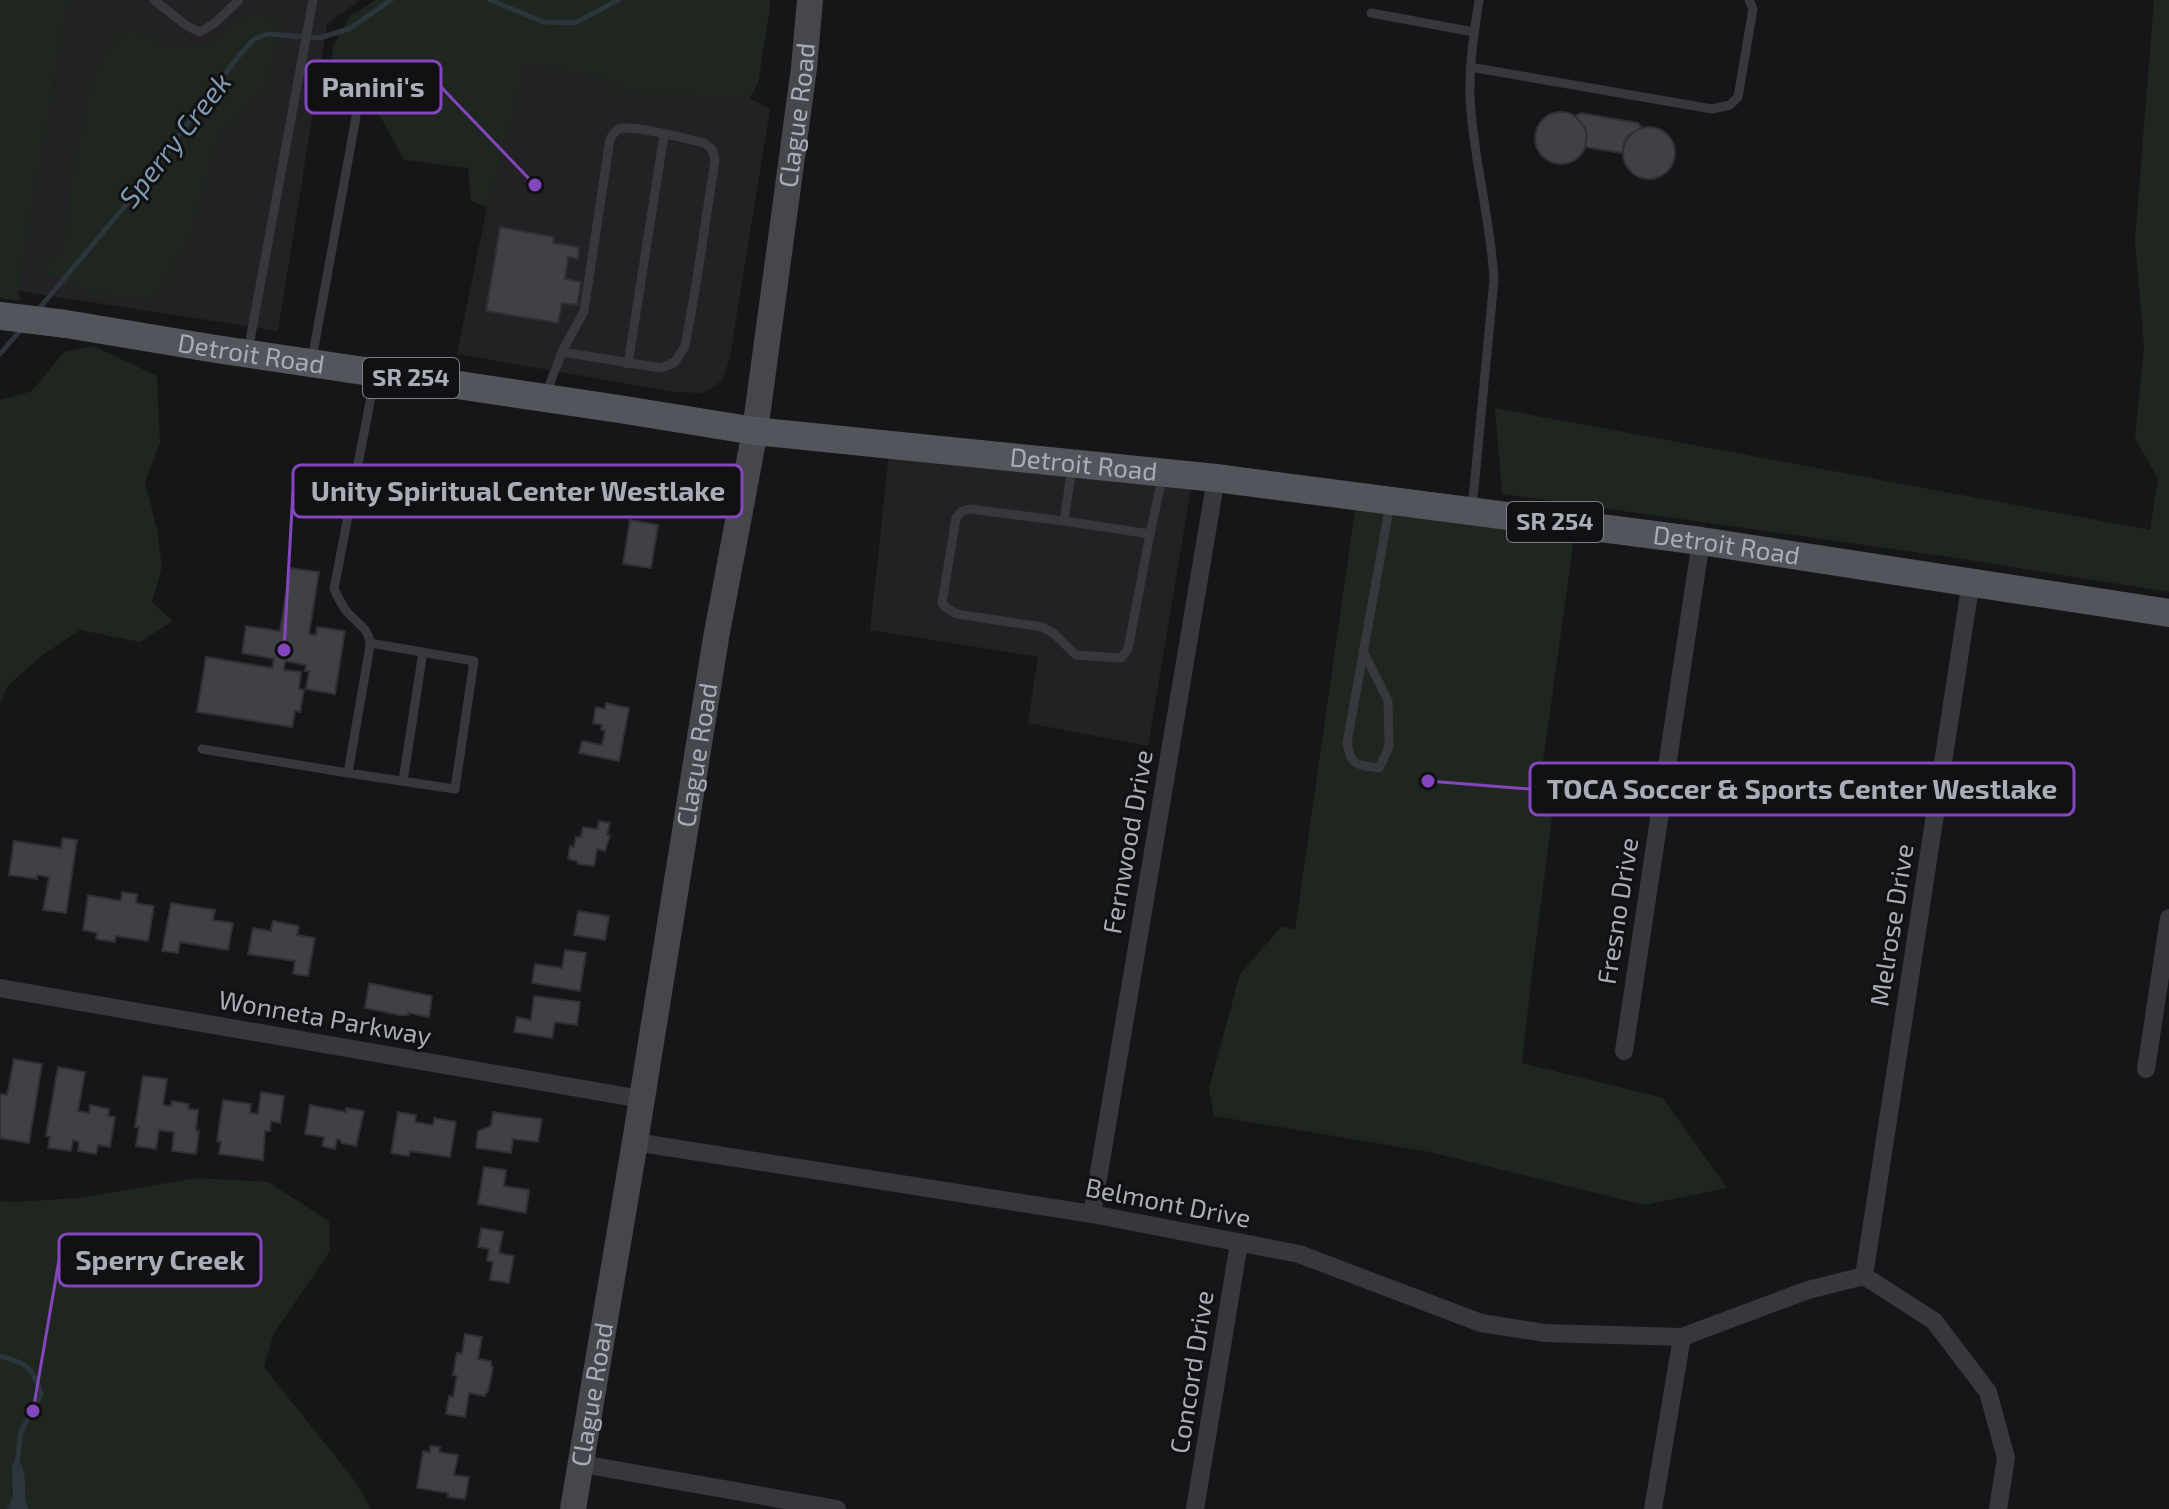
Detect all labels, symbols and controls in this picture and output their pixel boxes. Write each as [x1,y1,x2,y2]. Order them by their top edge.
street label: Clague Road [771,41,820,189]
callout: Panini's [306,61,441,113]
water label: Sperry Creek [111,65,237,214]
text: Panini's [321,69,425,103]
street label: Detroit Road [176,326,327,379]
road number: SR 254 [363,358,459,398]
street label: Detroit Road [1008,440,1159,486]
callout: Unity Spiritual Center Westlake [293,465,742,517]
text: Unity Spiritual Center Westlake [311,473,725,507]
road number: SR 254 [1507,502,1603,542]
street label: Detroit Road [1651,518,1802,570]
street label: Clague Road [669,680,723,829]
street label: Fernwood Drive [1095,747,1158,936]
callout: TOCA Soccer & Sports Center Westlake [1530,763,2074,815]
text: TOCA Soccer & Sports Center Westlake [1547,771,2057,805]
street label: Fresno Drive [1590,835,1643,986]
street label: Melrose Drive [1862,841,1919,1008]
street label: Wonneta Parkway [216,983,434,1051]
street label: Belmont Drive [1083,1170,1254,1233]
callout: Sperry Creek [59,1234,261,1286]
text: Sperry Creek [75,1242,245,1276]
street label: Concord Drive [1162,1288,1219,1455]
street label: Clague Road [563,1320,618,1469]

